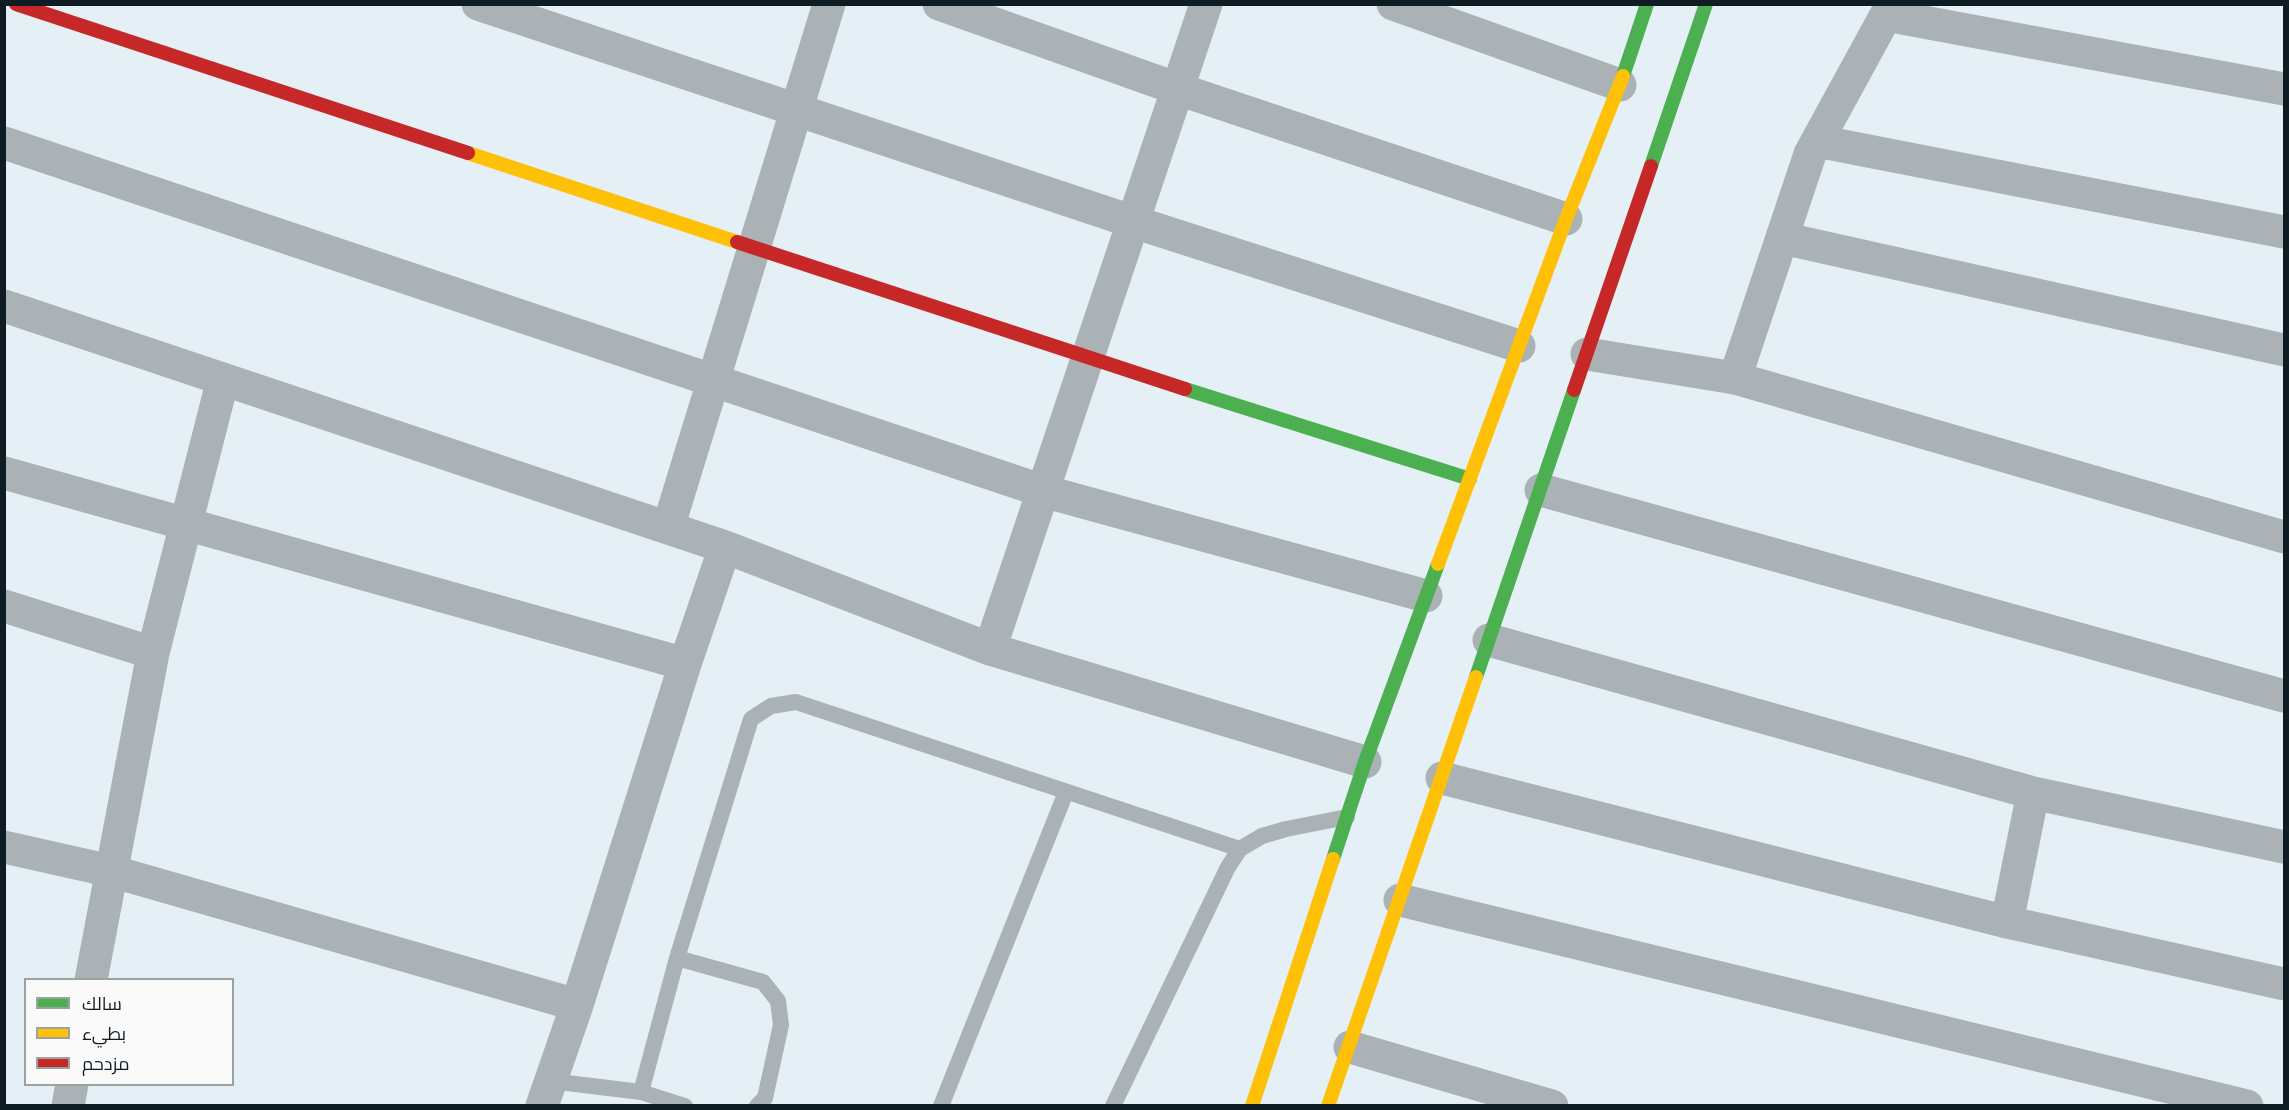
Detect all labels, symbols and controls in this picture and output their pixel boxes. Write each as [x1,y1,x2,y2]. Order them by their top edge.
legend [24,978,234,1086]
text: سالك [82,992,122,1017]
text: بطيء [82,1022,126,1047]
text: مزدحم [82,1052,130,1077]

